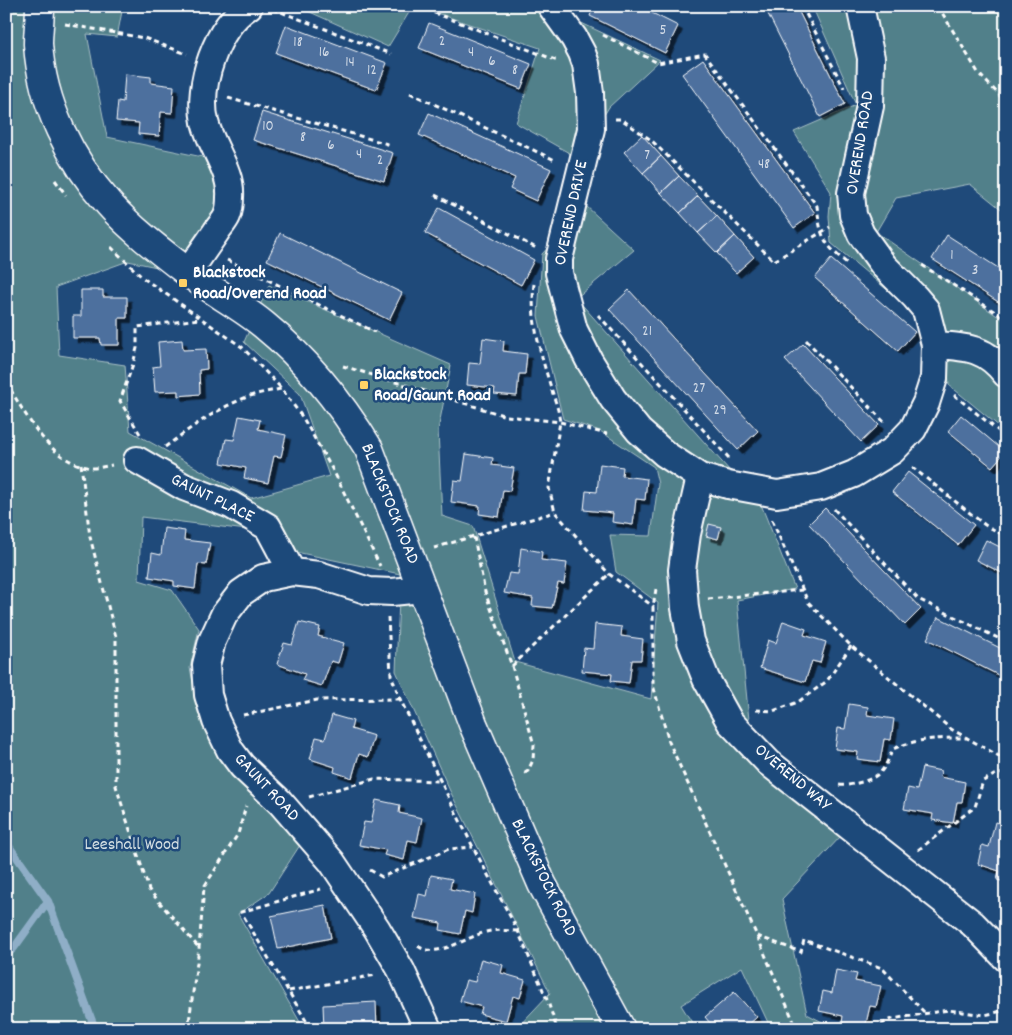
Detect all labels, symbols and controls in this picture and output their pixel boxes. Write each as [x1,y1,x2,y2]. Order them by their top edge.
house number: 5 [660,20,667,42]
house number: 2 [439,31,445,53]
house number: 18 [293,32,303,54]
house number: 16 [319,42,329,64]
house number: 4 [468,42,474,64]
house number: 6 [488,51,496,73]
house number: 14 [345,52,355,74]
house number: 12 [367,60,377,82]
house number: 8 [512,60,518,82]
street label: OVEREND ROAD [840,89,882,197]
house number: 10 [262,116,274,138]
house number: 8 [300,127,306,149]
house number: 6 [327,135,335,157]
house number: 4 [356,144,362,166]
house number: 7 [644,145,650,167]
house number: 2 [377,150,383,172]
house number: 48 [758,154,770,176]
street label: OVEREND DRIVE [549,158,595,268]
house number: 1 [950,245,954,267]
house number: 3 [972,260,978,282]
place label: Blackstock Road/Overend Road [193,261,327,307]
marker: Blackstock Road/Overend Road [177,277,189,289]
house number: 21 [642,321,652,343]
place label: Blackstock Road/Gaunt Road [374,363,491,409]
house number: 27 [693,378,705,400]
marker: Blackstock Road/Gaunt Road [358,379,370,391]
house number: 29 [713,400,727,422]
street label: BLACKSTOCK ROAD [353,440,425,568]
street label: GAUNT PLACE [166,468,258,530]
street label: OVEREND WAY [748,738,837,818]
street label: GAUNT ROAD [228,748,304,828]
street label: BLACKSTOCK ROAD [504,815,582,941]
park label: Leeshall Wood [85,833,179,858]

